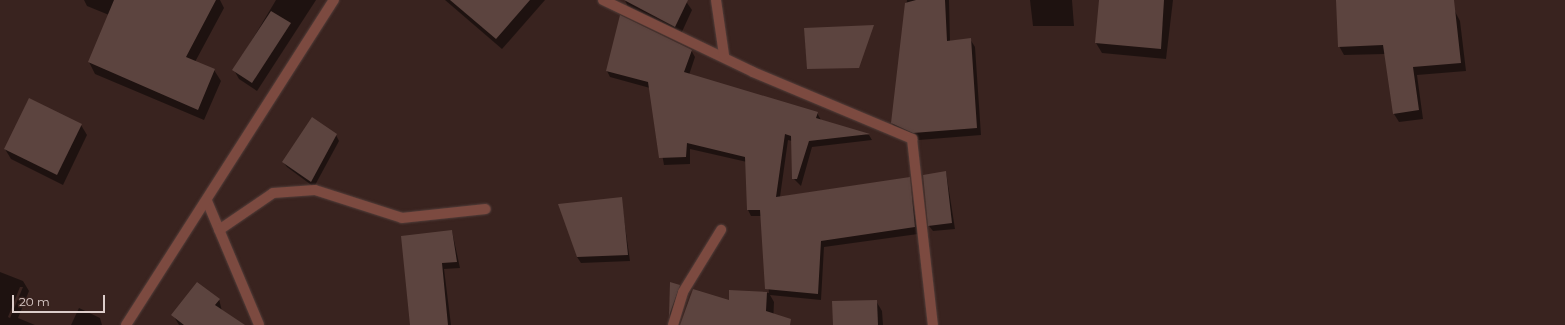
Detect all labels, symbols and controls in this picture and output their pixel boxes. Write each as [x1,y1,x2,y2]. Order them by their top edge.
scale bar [14,287,107,313]
text: 20 m [19,294,50,309]

